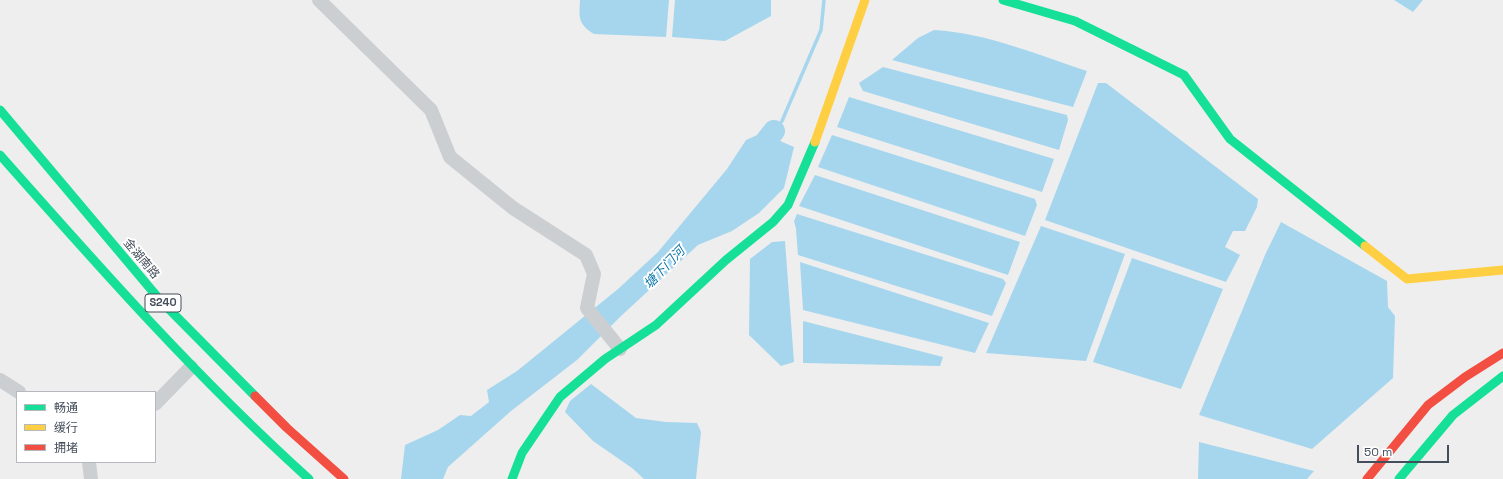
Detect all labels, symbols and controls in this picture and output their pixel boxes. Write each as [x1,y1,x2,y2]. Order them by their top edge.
street label: 金湖南路 [120,236,162,282]
water label: 塘下门河 [641,244,689,292]
road number: S240 [145,294,181,312]
legend [16,391,156,463]
text: 畅通 [54,400,78,416]
text: 缓行 [54,420,78,436]
scale bar [1359,437,1451,463]
text: 拥堵 [54,440,78,456]
text: 50 m [1364,444,1392,460]

